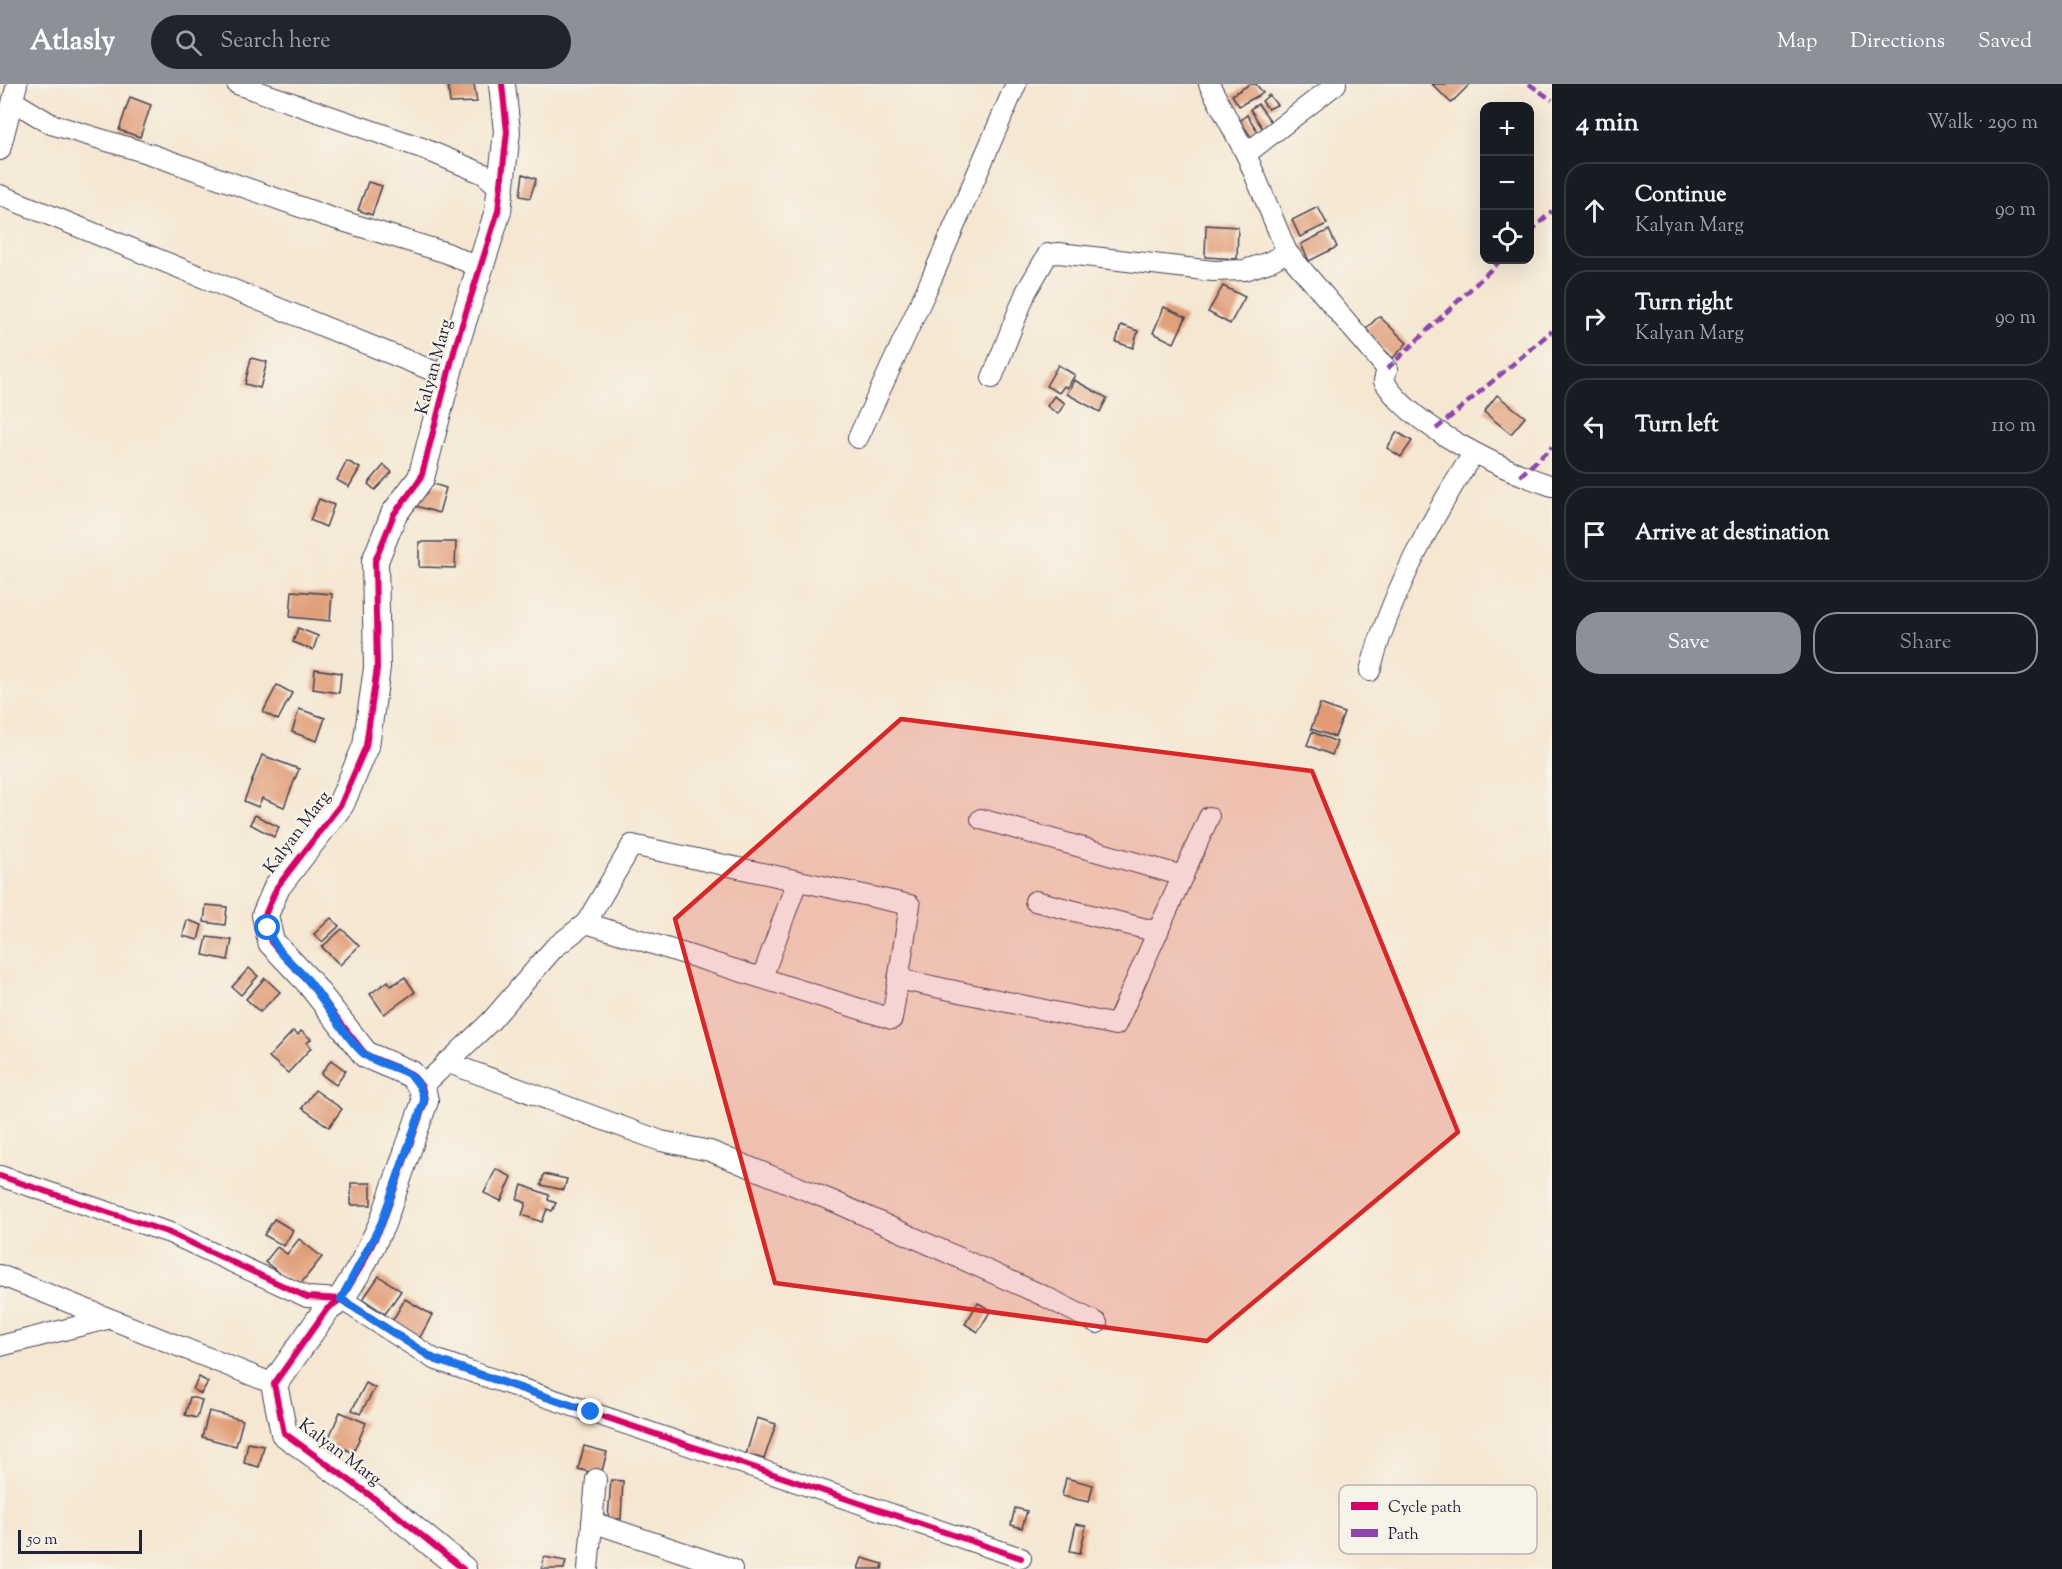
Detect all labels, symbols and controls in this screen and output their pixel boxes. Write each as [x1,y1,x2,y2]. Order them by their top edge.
search box [151,15,571,69]
text: Atlasly [30,22,115,62]
icon: search [172,26,205,59]
text: Search here [220,26,331,58]
text: Map [1777,27,1817,57]
text: Directions [1850,27,1945,57]
text: Saved [1978,27,2032,57]
map controls [1480,102,1534,264]
button: + [1480,102,1534,156]
text: 4 min [1576,105,1639,142]
text: Walk · 290 m [1927,109,2038,138]
button: − [1480,156,1534,210]
text: Continue [1635,180,1726,212]
icon: ahead [1578,194,1611,227]
text: 90 m [1995,196,2036,225]
button: locate [1480,210,1534,264]
text: Kalyan Marg [1635,212,1744,241]
text: Turn right [1635,288,1732,320]
icon: right [1578,302,1611,335]
text: 90 m [1995,304,2036,333]
street label: Kalyan Marg [410,316,460,418]
text: Kalyan Marg [1635,320,1744,349]
icon: left [1578,410,1611,443]
text: Turn left [1635,410,1718,442]
text: 110 m [1991,412,2036,441]
icon: arrive [1578,518,1611,551]
text: Arrive at destination [1635,518,1830,550]
button: Save [1576,612,1801,674]
button: Share [1813,612,2038,674]
street label: Kalyan Marg [258,786,338,880]
route start [254,914,280,940]
route end [577,1398,603,1424]
street label: Kalyan Marg [292,1413,386,1493]
legend [1339,1485,1537,1554]
text: Cycle path [1388,1497,1462,1520]
text: Path [1388,1524,1419,1547]
scale bar [18,1527,142,1554]
text: 50 m [27,1529,58,1552]

